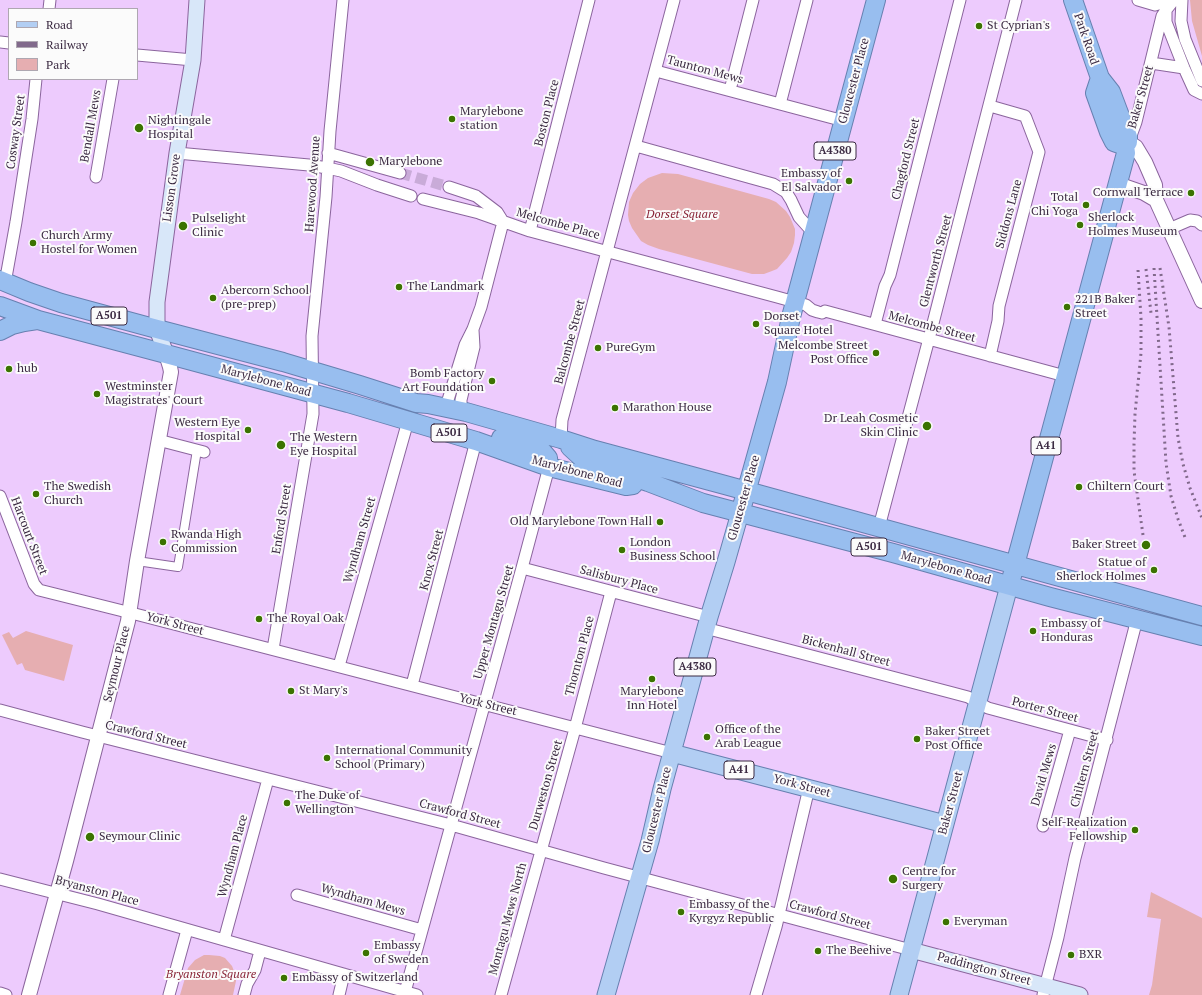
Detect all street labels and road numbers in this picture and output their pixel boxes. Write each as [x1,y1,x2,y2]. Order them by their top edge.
street label: Park Road [1070,11,1102,67]
street label: Gloucester Place [836,37,872,125]
street label: Taunton Mews [665,53,745,87]
street label: Baker Street [1125,64,1157,130]
street label: Boston Place [532,78,562,148]
street label: Bendall Mews [78,88,104,164]
street label: Cosway Street [4,94,28,170]
street label: Chagford Street [889,117,923,201]
street label: Harewood Avenue [302,136,324,232]
road number: A4380 [814,142,856,160]
street label: Lisson Grove [160,153,184,223]
street label: Siddons Lane [993,178,1025,250]
street label: Melcombe Place [515,205,601,243]
street label: Glentworth Street [917,213,955,309]
street label: Balcombe Street [552,298,588,386]
road number: A501 [91,307,127,325]
street label: Melcombe Street [887,308,977,346]
street label: Marylebone Road [219,362,313,400]
road number: A501 [431,424,467,442]
road number: A41 [1031,437,1061,455]
street label: Marylebone Road [530,453,624,491]
street label: Gloucester Place [725,454,763,542]
street label: Enford Street [269,483,295,555]
street label: Harcourt Street [8,495,50,577]
street label: Wyndham Street [341,495,379,585]
street label: Knox Street [417,528,447,592]
road number: A501 [851,538,887,556]
street label: Marylebone Road [899,548,993,588]
street label: Upper Montagu Street [471,563,517,681]
street label: Salisbury Place [578,563,660,597]
street label: York Street [145,609,205,639]
street label: Thornton Place [562,614,598,698]
street label: Seymour Place [101,624,133,704]
street label: Bickenhall Street [800,632,892,670]
road number: A4380 [674,658,716,676]
street label: York Street [458,691,518,719]
street label: Porter Street [1010,694,1080,726]
street label: Crawford Street [104,718,188,752]
street label: Chiltern Street [1068,729,1102,809]
street label: Durweston Street [526,738,566,832]
street label: David Mews [1028,742,1060,808]
road number: A41 [724,761,754,779]
street label: Gloucester Place [639,765,675,855]
street label: Baker Street [936,770,966,836]
street label: York Street [772,771,832,801]
street label: Crawford Street [418,796,502,832]
street label: Wyndham Place [215,813,251,899]
street label: Montagu Mews North [486,861,530,977]
street label: Bryanston Place [54,873,140,909]
street label: Wyndham Mews [319,881,407,919]
street label: Crawford Street [788,897,872,933]
street label: Paddington Street [935,950,1033,988]

